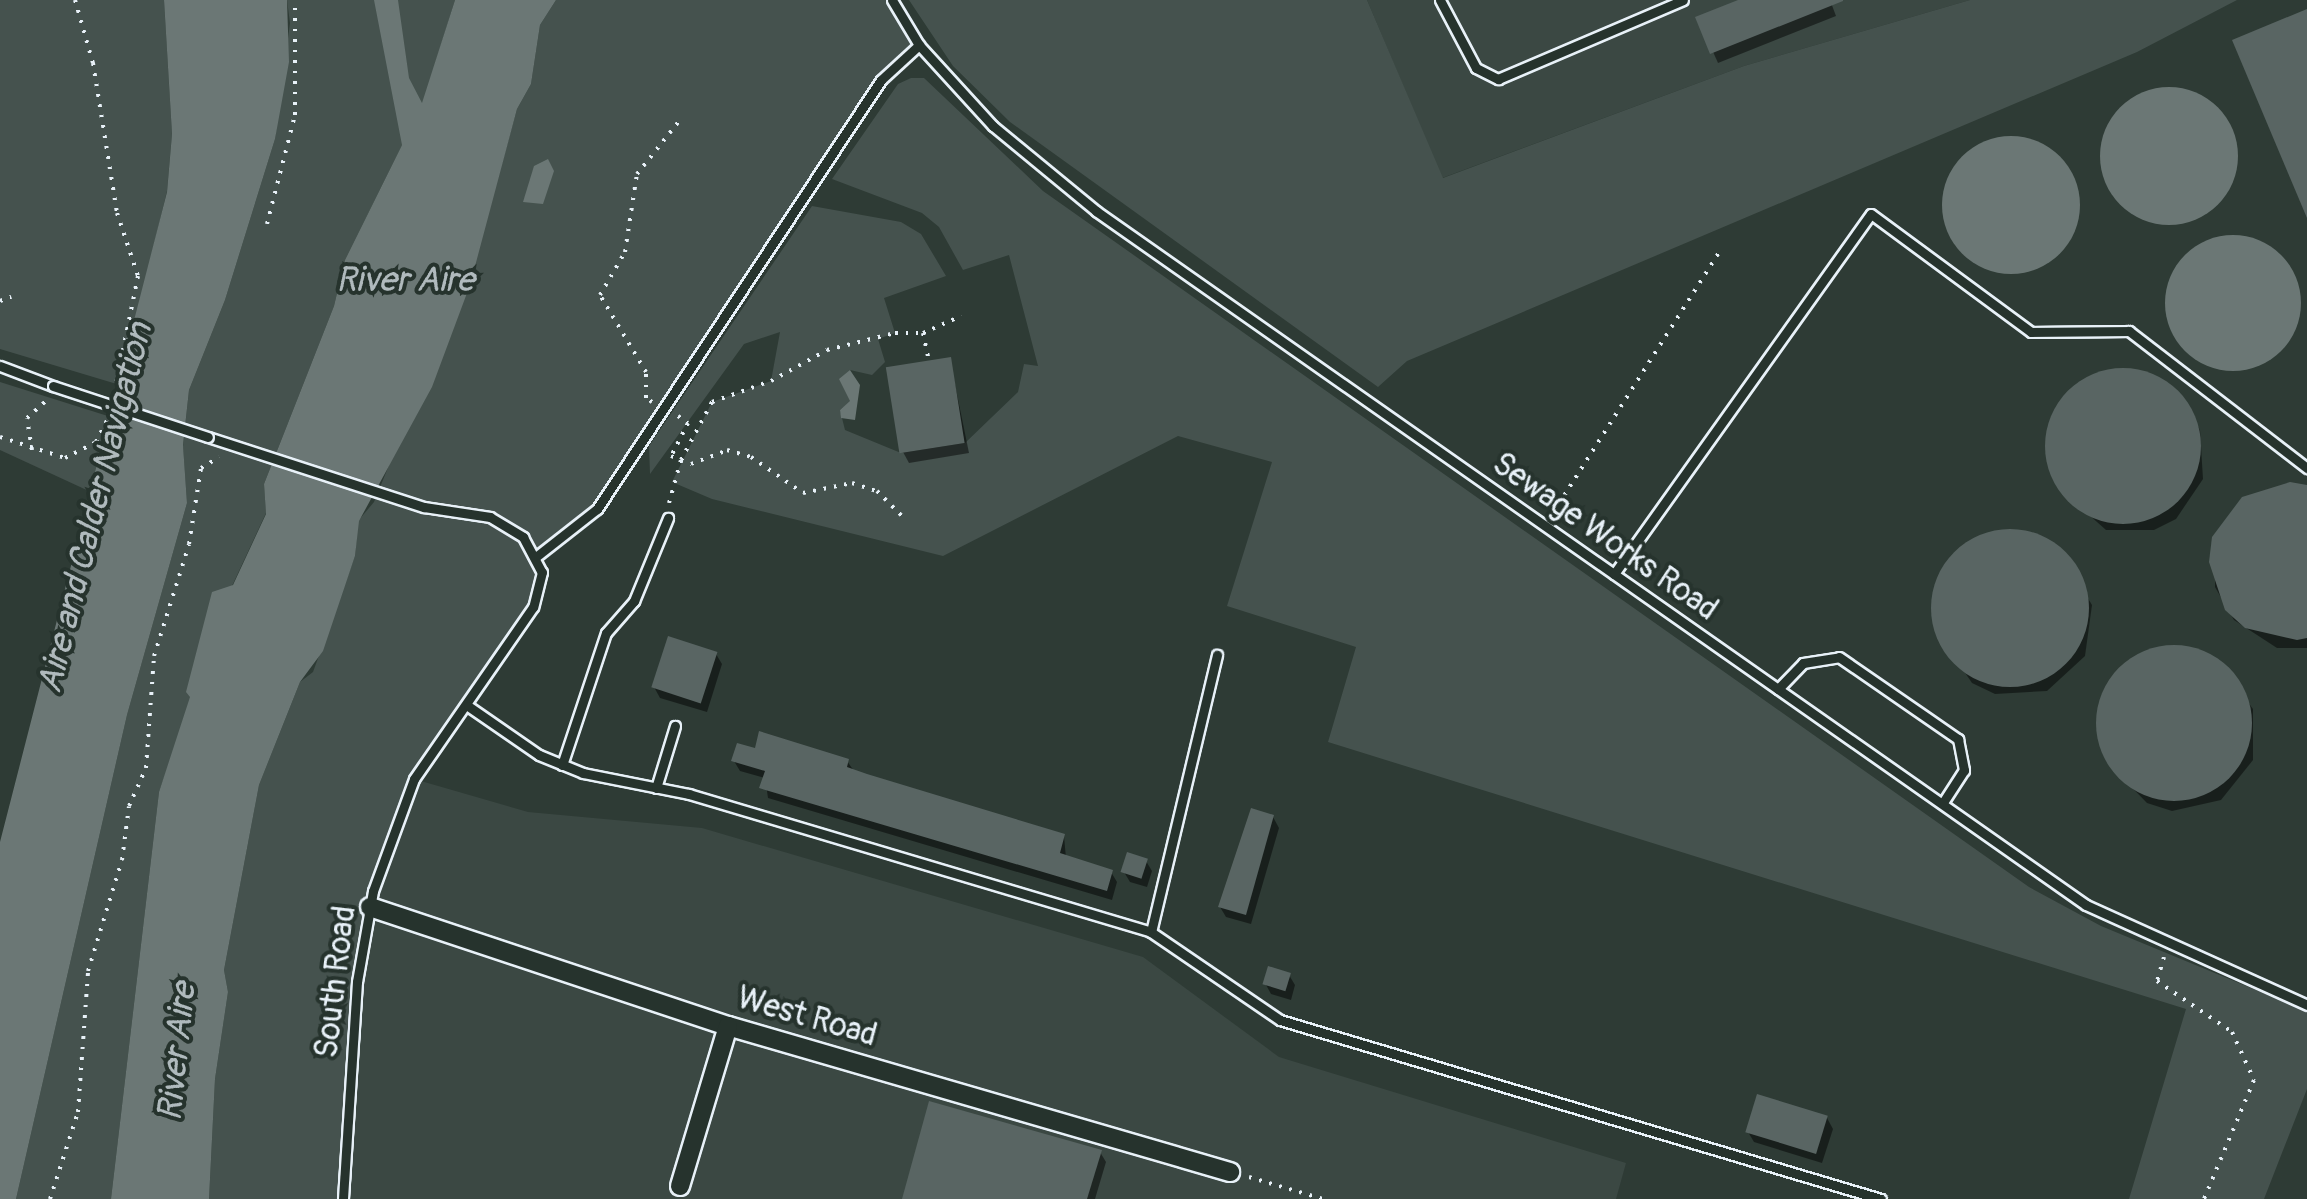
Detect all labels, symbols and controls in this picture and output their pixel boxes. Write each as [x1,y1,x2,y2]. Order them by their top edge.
water label: River Aire [336,259,474,301]
water label: Aire and Calder Navigation [29,319,161,697]
street label: Sewage Works Road [1485,445,1725,629]
street label: South Road [308,904,364,1060]
street label: West Road [733,979,881,1055]
water label: River Aire [149,981,205,1123]

